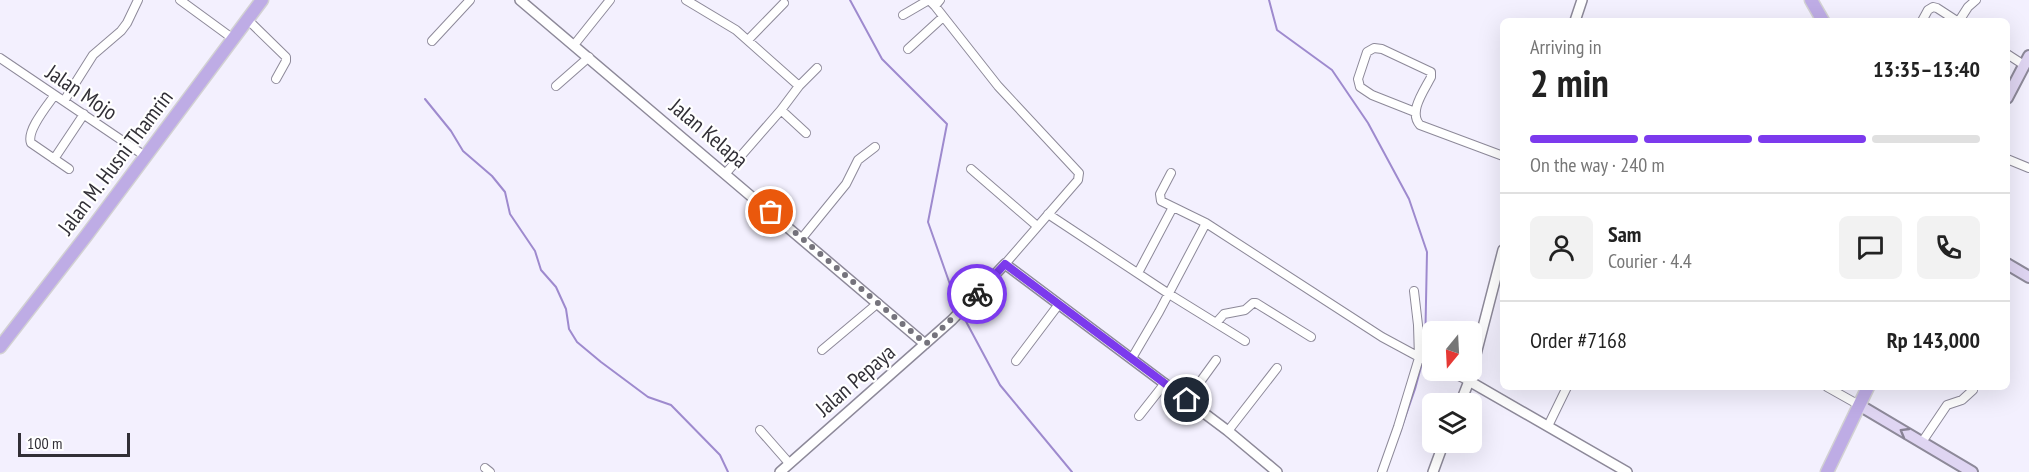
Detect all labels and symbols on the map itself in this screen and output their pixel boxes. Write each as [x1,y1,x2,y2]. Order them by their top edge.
street label: Jalan Mojo [40,57,123,126]
street label: Jalan M. Husni Thamrin [51,84,179,241]
street label: Jalan Kelapa [663,92,754,174]
pin [745,186,796,237]
courier [947,264,1007,324]
north arrow [1422,321,1482,381]
street label: Jalan Pepaya [809,338,900,423]
pin [1161,374,1212,425]
one-way arrow [1900,427,1910,439]
scale bar [18,430,130,458]

